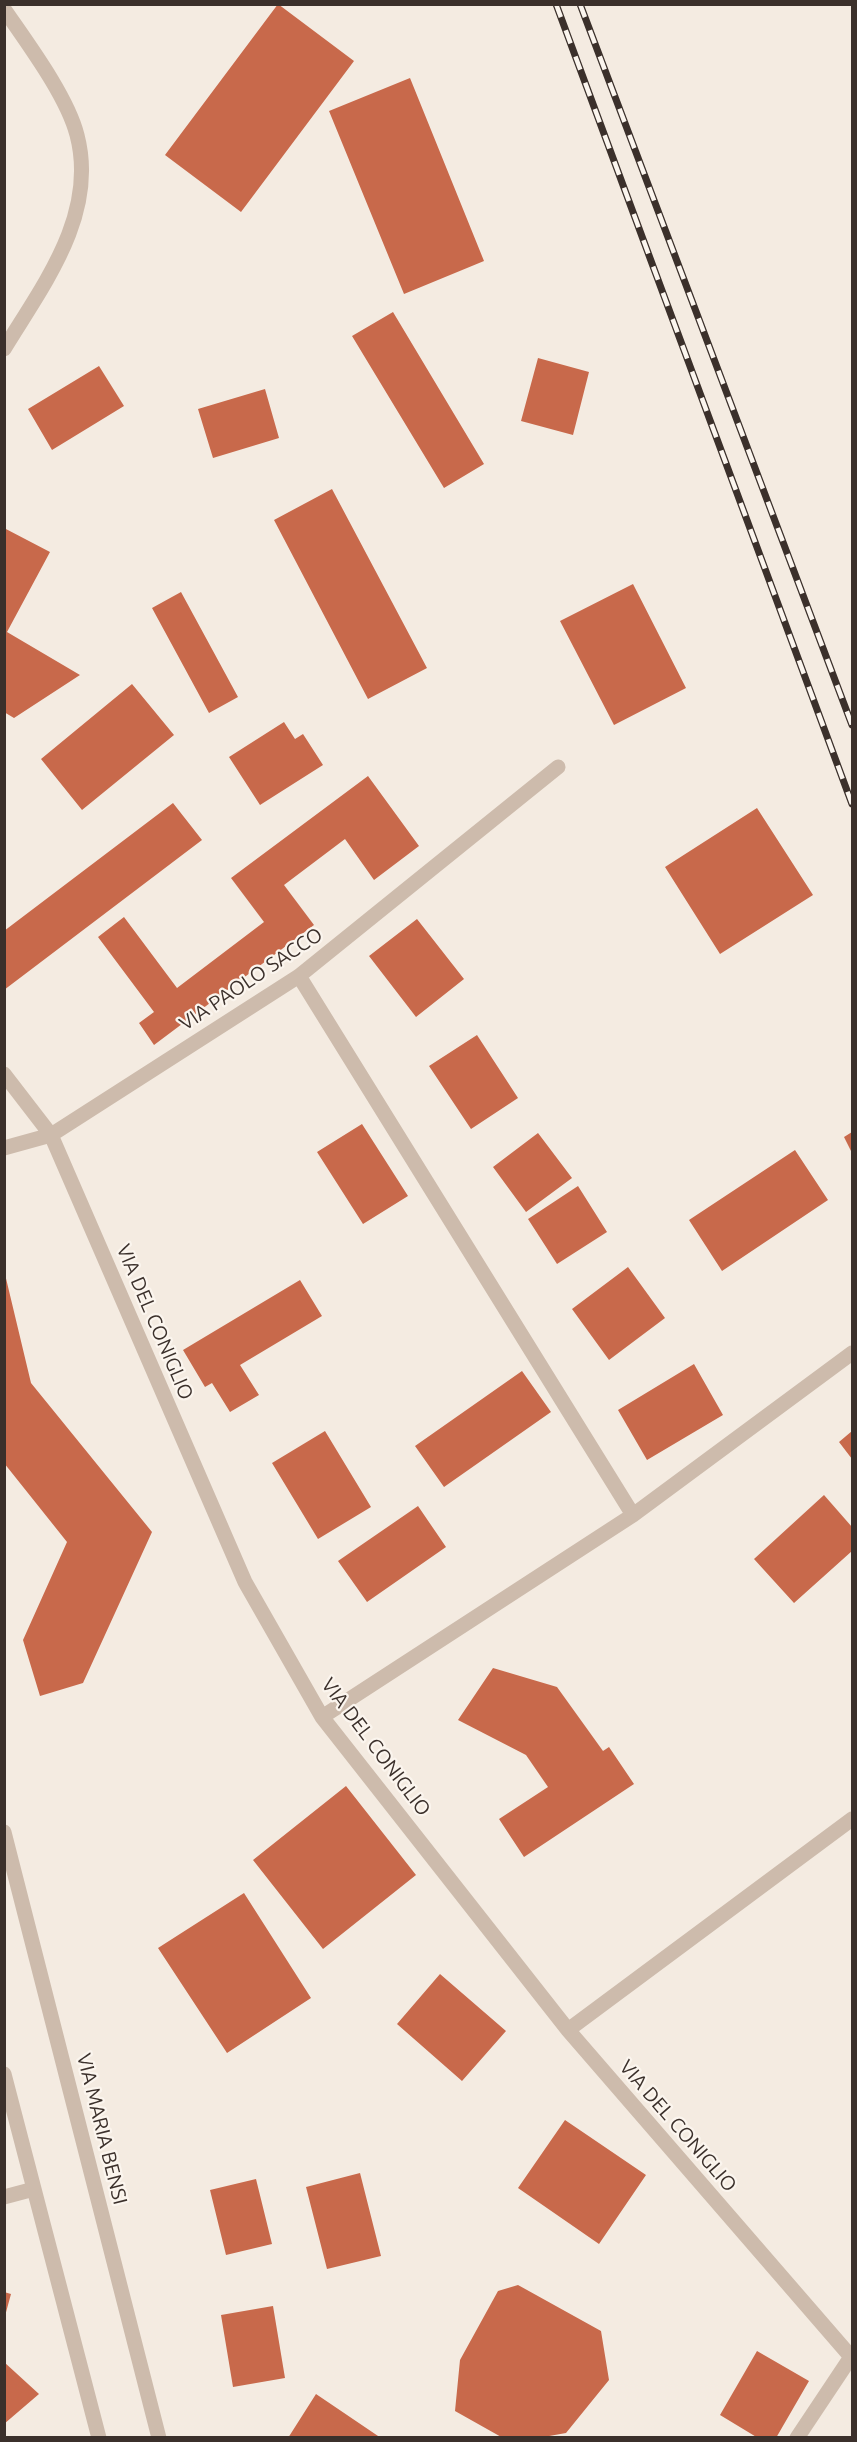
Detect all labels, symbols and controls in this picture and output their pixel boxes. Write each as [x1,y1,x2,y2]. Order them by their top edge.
street label: VIA PAOLO SACCO [175,922,327,1036]
street label: VIA DEL CONIGLIO [111,1241,199,1403]
street label: VIA DEL CONIGLIO [316,1673,436,1821]
street label: VIA MARIA BENSI [72,2051,132,2207]
street label: VIA DEL CONIGLIO [614,2055,742,2197]

